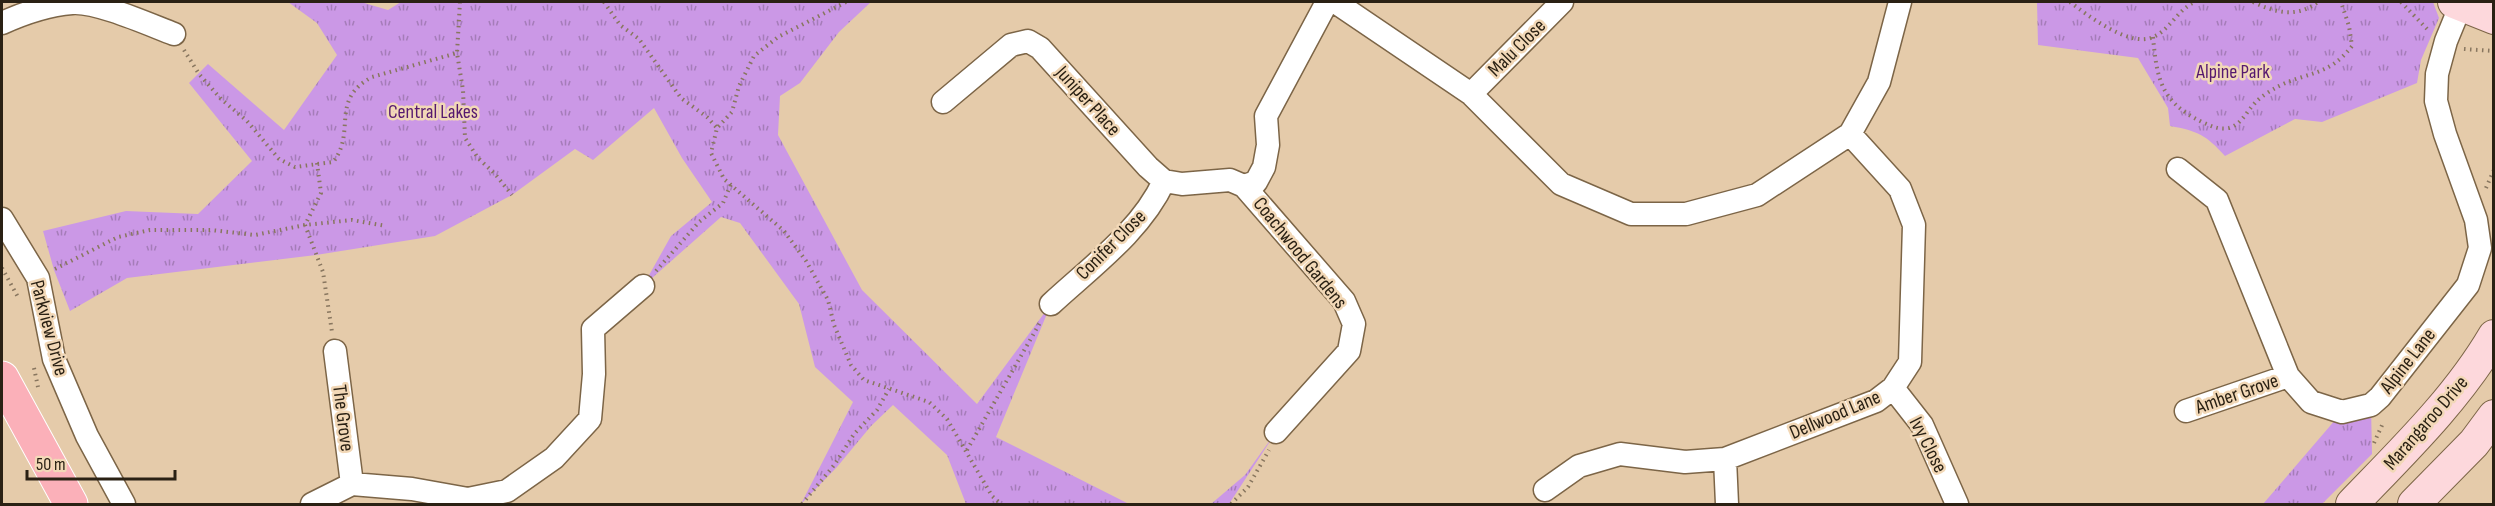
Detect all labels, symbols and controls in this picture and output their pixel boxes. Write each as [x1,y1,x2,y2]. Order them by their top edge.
street label: Malu Close [1483,14,1551,82]
street label: Juniper Place [1050,60,1126,141]
park label: Alpine Park [2195,60,2270,84]
park label: Central Lakes [388,100,478,124]
street label: Coachwood Gardens [1248,192,1352,314]
street label: Conifer Close [1071,205,1151,285]
street label: Parkview Drive [25,278,73,378]
street label: Alpine Lane [2375,324,2441,399]
street label: Amber Grove [2191,369,2282,420]
street label: Marangaroo Drive [2379,371,2473,475]
street label: The Grove [327,383,359,453]
street label: Dellwood Lane [1786,385,1884,445]
street label: Ivy Close [1904,413,1952,477]
scale bar [27,443,176,481]
text: 50 m [36,454,66,475]

